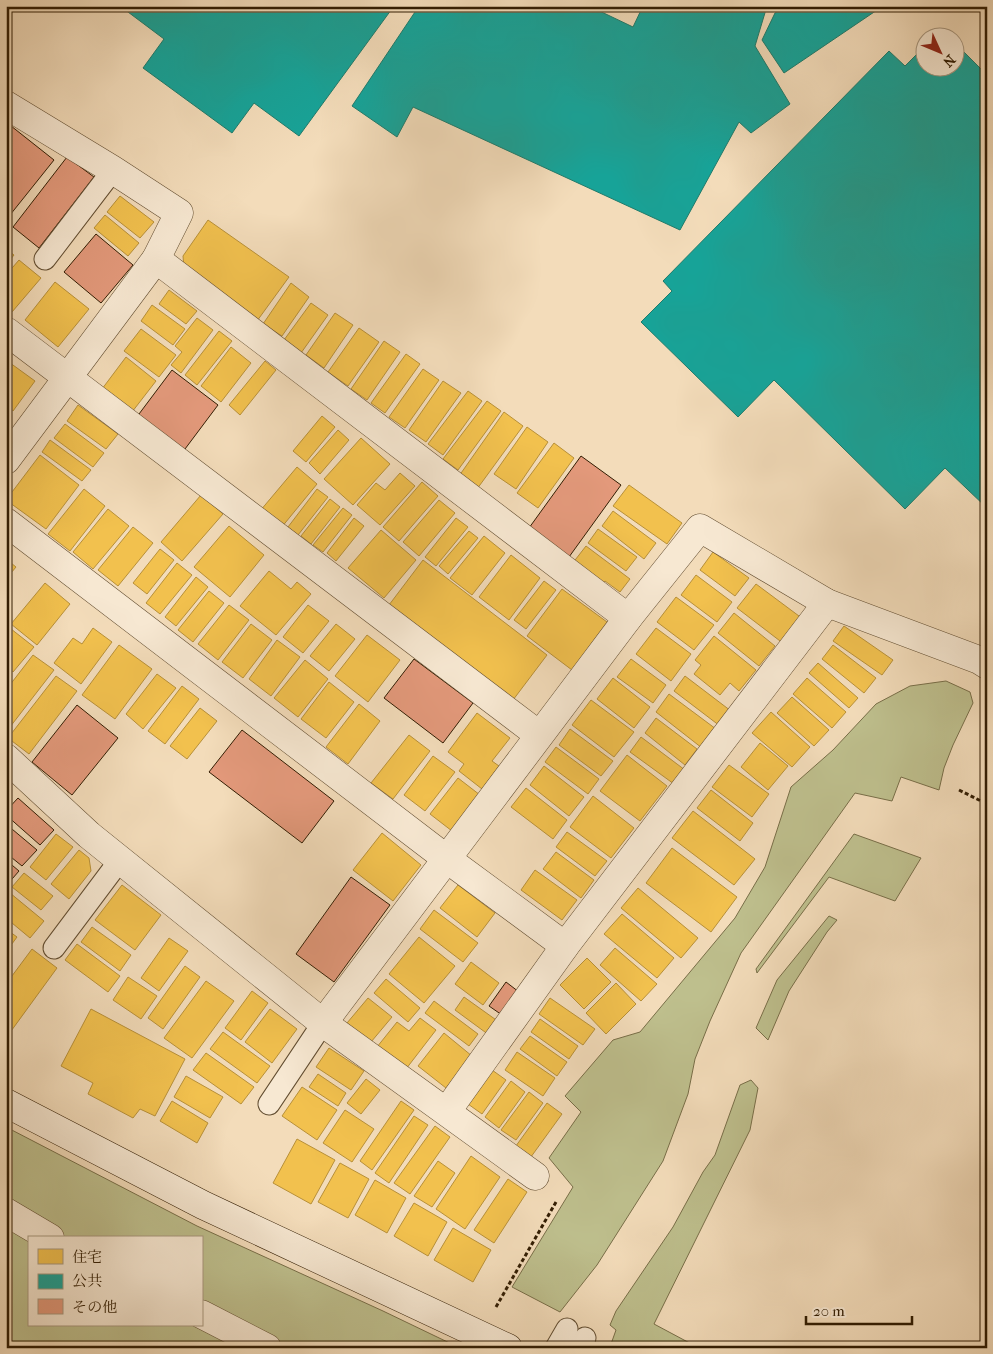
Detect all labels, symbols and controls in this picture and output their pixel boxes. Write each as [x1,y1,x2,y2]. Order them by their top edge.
north arrow [916,28,966,78]
text: N [939,51,959,71]
legend [28,1236,202,1326]
text: 住宅 [72,1248,102,1266]
text: 公共 [72,1272,102,1290]
scale bar [806,1294,912,1326]
text: その他 [72,1298,117,1316]
text: 20 m [813,1302,845,1320]

